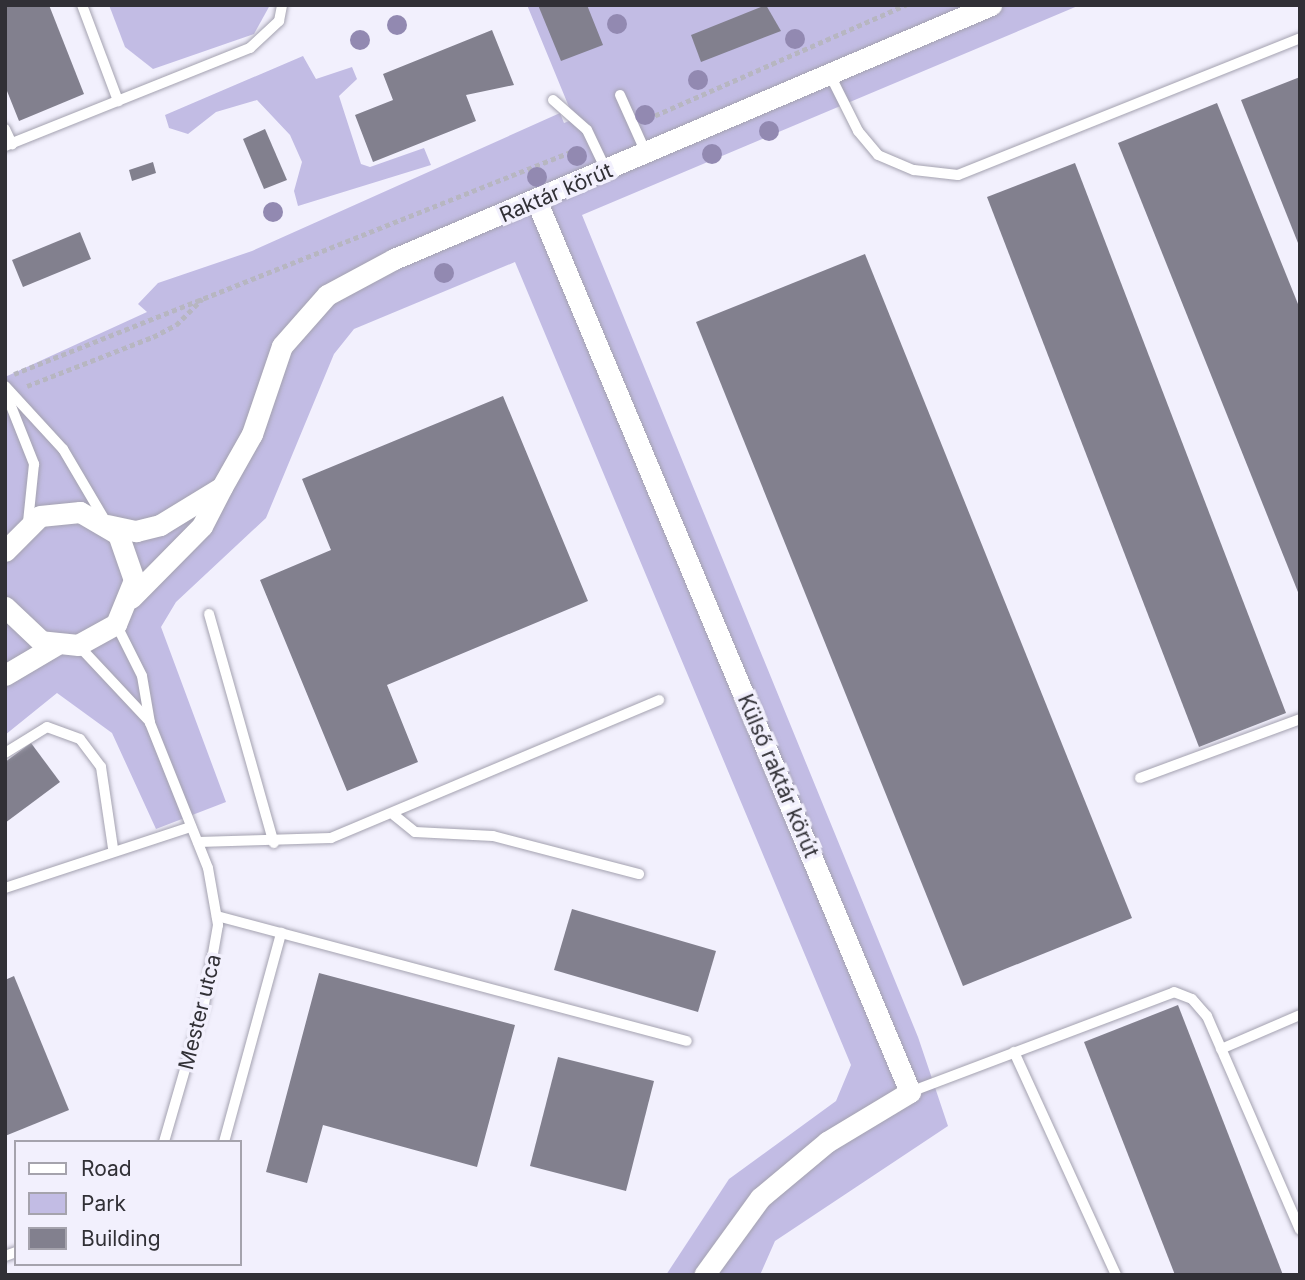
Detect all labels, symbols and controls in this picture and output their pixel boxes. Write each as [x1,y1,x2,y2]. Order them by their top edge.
street label: Raktár körút [496,158,616,228]
street label: Külső raktár körút [732,690,824,862]
street label: Mester utca [173,952,227,1072]
legend [14,1140,242,1266]
text: Road [81,1156,132,1181]
text: Park [81,1191,126,1216]
text: Building [81,1226,161,1251]

